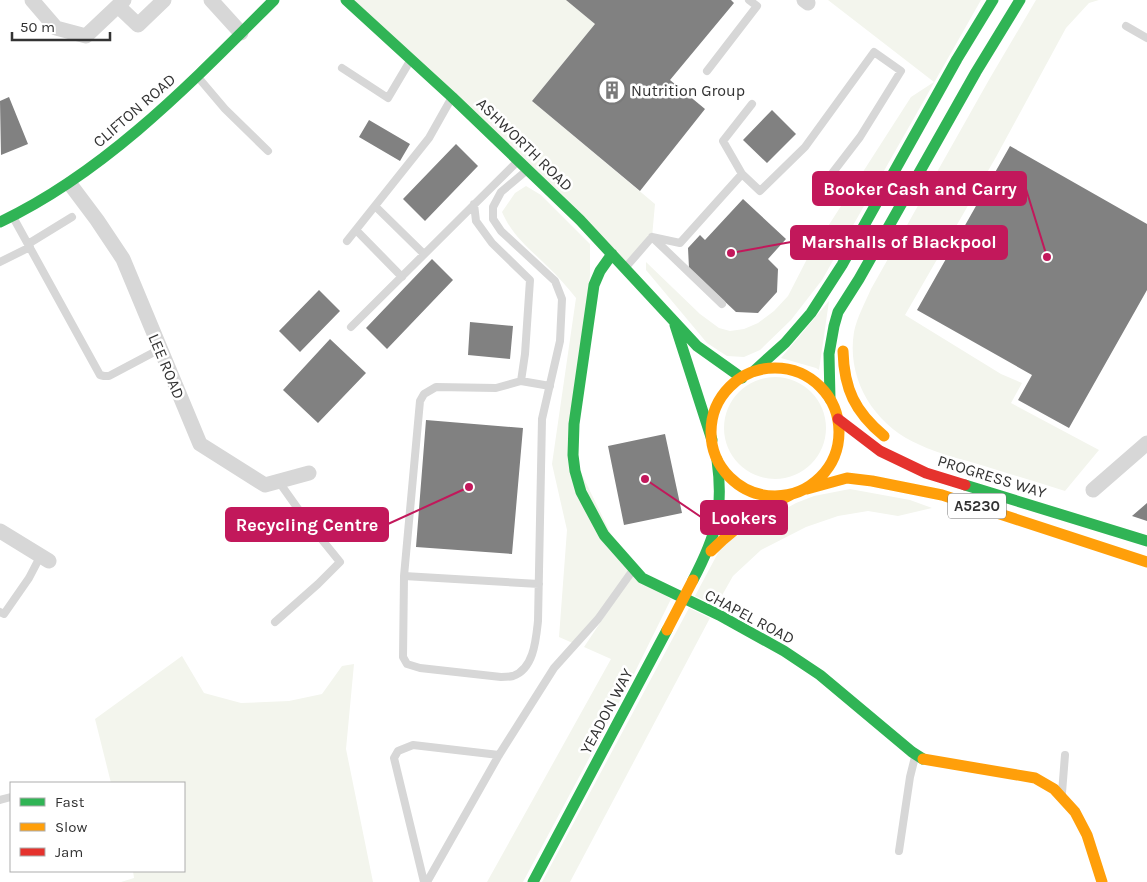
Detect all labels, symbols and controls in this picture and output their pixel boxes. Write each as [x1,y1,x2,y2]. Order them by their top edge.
scale bar [12,10,110,42]
text: 50 m [20,18,55,36]
street label: CLIFTON ROAD [89,69,179,151]
building icon: Nutrition Group [597,75,627,105]
place label: Nutrition Group [631,81,745,100]
street label: ASHWORTH ROAD [473,94,577,195]
callout: Booker Cash and Carry [813,172,1026,205]
text: Booker Cash and Carry [823,178,1017,200]
callout: Marshalls of Blackpool [791,226,1007,259]
text: Marshalls of Blackpool [801,231,997,253]
street label: LEE ROAD [144,331,189,402]
street label: PROGRESS WAY [935,451,1049,502]
road number: A5230 [948,494,1006,518]
callout: Lookers [701,501,787,534]
text: Lookers [711,507,777,529]
callout: Recycling Centre [226,508,388,541]
text: Recycling Centre [236,514,378,536]
street label: CHAPEL ROAD [702,585,798,648]
street label: YEADON WAY [576,665,637,757]
legend [10,782,185,872]
text: Fast [55,793,85,811]
text: Slow [55,818,87,836]
text: Jam [55,843,83,861]

